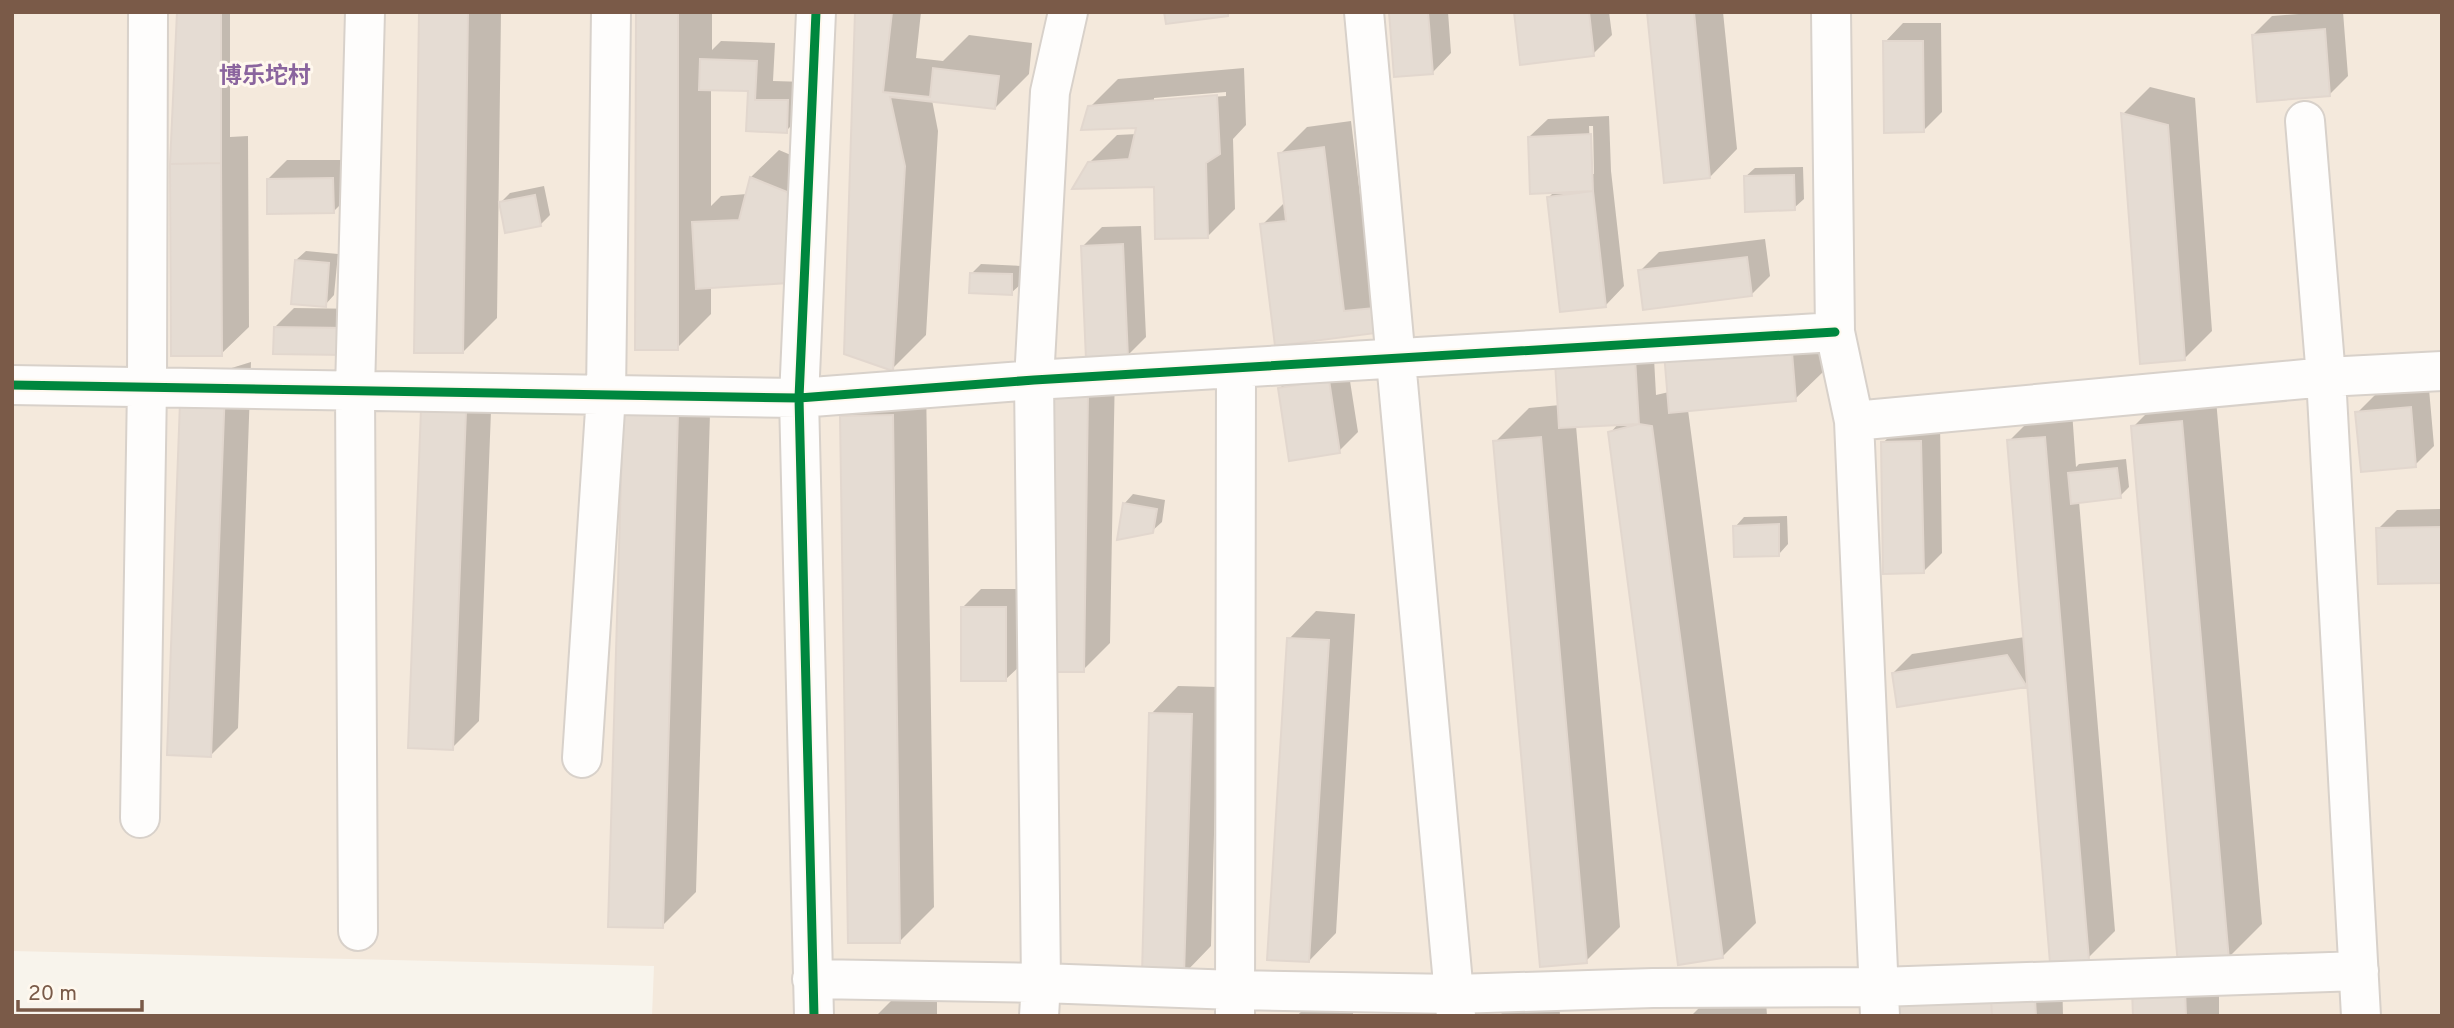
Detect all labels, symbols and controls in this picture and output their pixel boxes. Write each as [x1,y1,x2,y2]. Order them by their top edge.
district label: 博乐坨村 [219,63,311,92]
scale bar [18,968,142,1012]
text: 20 m [28,981,77,1008]

